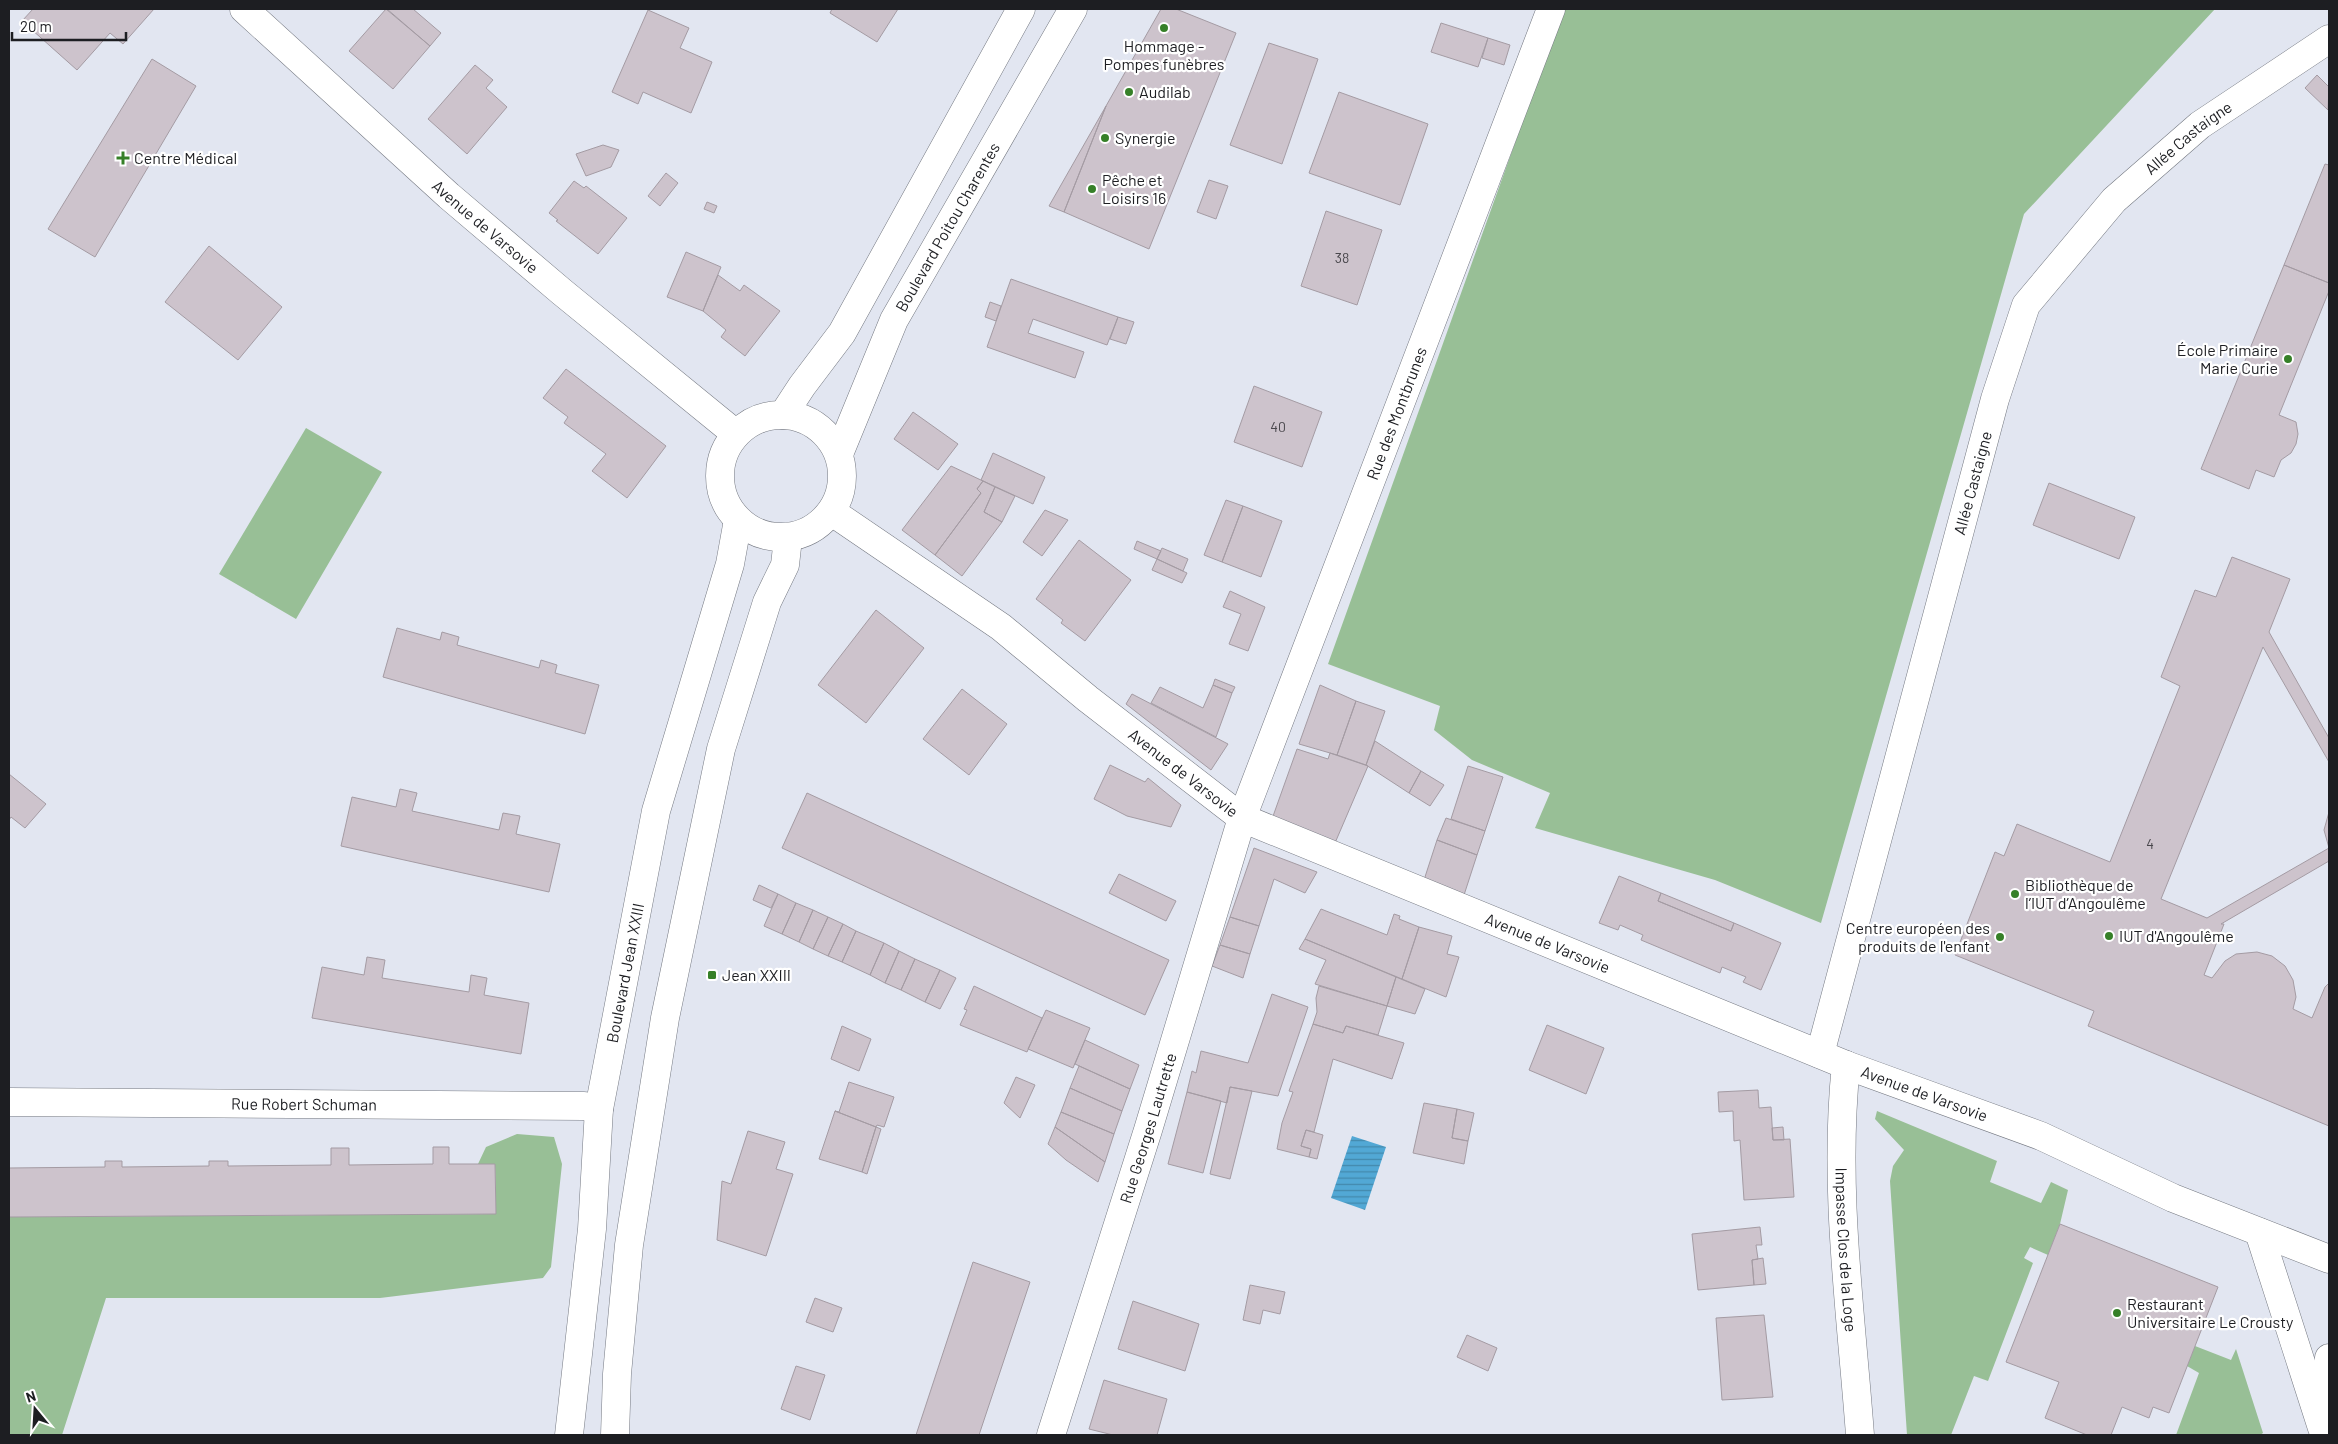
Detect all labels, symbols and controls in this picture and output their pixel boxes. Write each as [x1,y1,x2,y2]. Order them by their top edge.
scale bar [12,10,126,42]
text: 20 m [20,17,52,35]
marker: Hommage - Pompes funèbres [1158,22,1170,34]
place label: Hommage - Pompes funèbres [1103,36,1225,73]
place label: Audilab [1139,82,1191,101]
marker: Audilab [1123,86,1135,98]
street label: Allée Castaigne [2140,97,2235,178]
place label: Synergie [1115,128,1176,147]
marker: Synergie [1099,132,1111,144]
street label: Boulevard Poitou Charentes [891,139,1003,315]
place label: Centre Médical [134,148,237,167]
marker: Centre Médical [116,151,130,165]
place label: Pêche et Loisirs 16 [1102,170,1166,207]
street label: Avenue de Varsovie [429,176,543,277]
marker: Pêche et Loisirs 16 [1086,183,1098,195]
house number: 38 [1335,249,1349,266]
place label: École Primaire Marie Curie [2177,340,2278,377]
street label: Rue des Montbrunes [1362,344,1430,482]
marker: École Primaire Marie Curie [2282,353,2294,365]
house number: 40 [1270,418,1286,435]
street label: Allée Castaigne [1949,429,1995,537]
street label: Avenue de Varsovie [1125,724,1242,821]
house number: 4 [2146,835,2154,852]
place label: Bibliothèque de l’IUT d’Angoulême [2025,875,2146,912]
marker: Bibliothèque de l’IUT d’Angoulême [2009,888,2021,900]
street label: Boulevard Jean XXIII [602,901,647,1044]
street label: Avenue de Varsovie [1482,908,1613,977]
place label: Centre européen des produits de l'enfant [1846,918,1990,955]
place label: IUT d'Angoulême [2119,926,2234,945]
marker: IUT d'Angoulême [2103,930,2115,942]
marker: Centre européen des produits de l'enfant [1994,931,2006,943]
place label: Jean XXIII [722,965,791,984]
marker: Jean XXIII [706,969,718,981]
street label: Rue Georges Lautrette [1115,1050,1180,1205]
street label: Avenue de Varsovie [1859,1061,1991,1125]
street label: Rue Robert Schuman [231,1094,377,1114]
street label: Impasse Clos de la Loge [1832,1167,1861,1333]
place label: Restaurant Universitaire Le Crousty [2127,1294,2294,1331]
marker: Restaurant Universitaire Le Crousty [2111,1307,2123,1319]
north arrow [10,1384,60,1434]
text: N [24,1387,38,1406]

